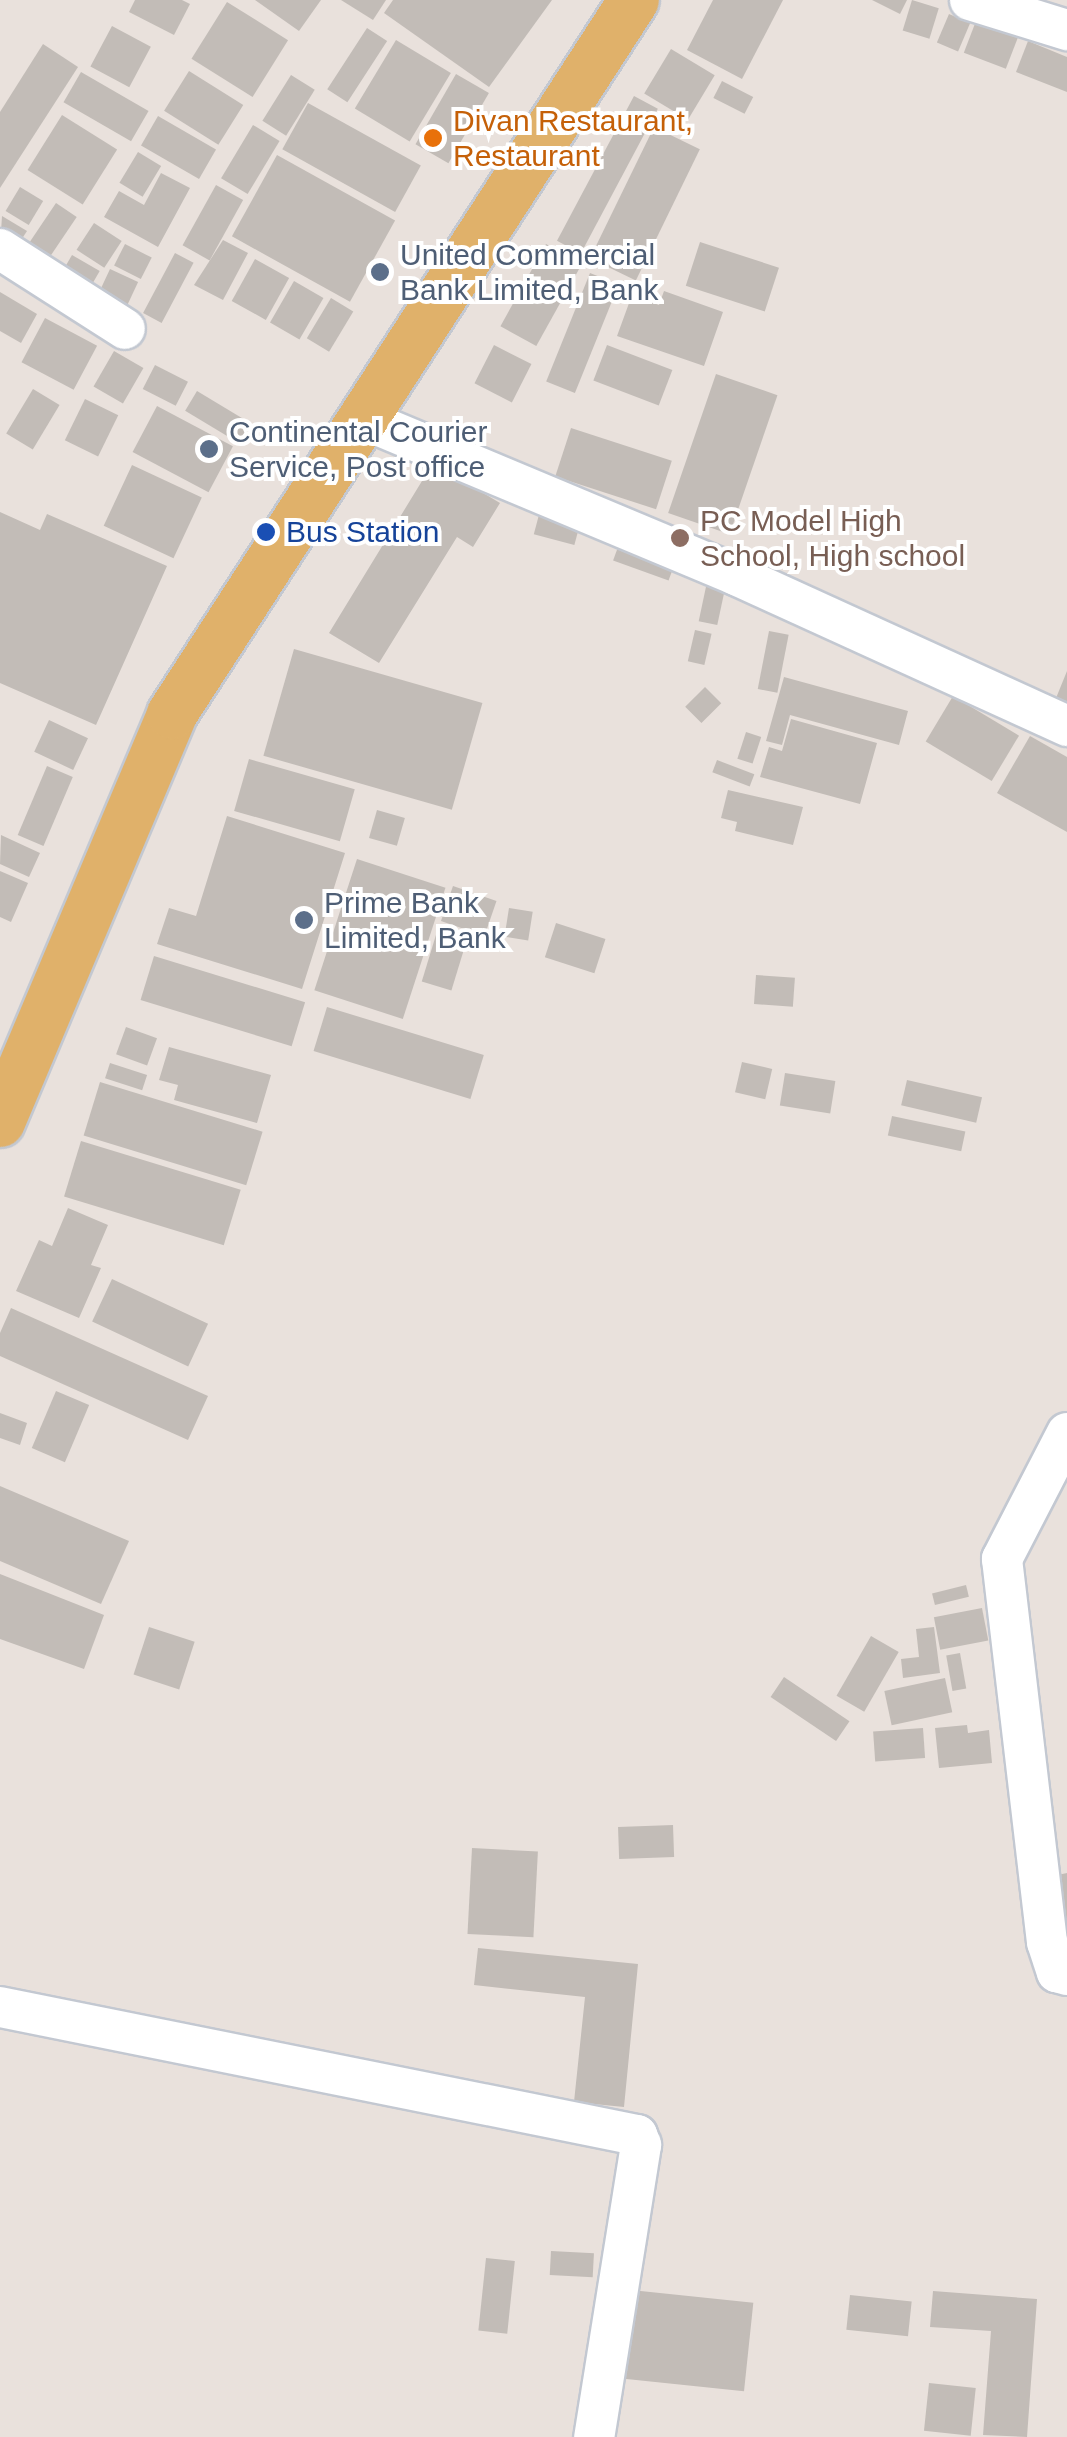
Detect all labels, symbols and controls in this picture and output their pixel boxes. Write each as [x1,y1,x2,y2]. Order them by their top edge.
place label: Divan Restaurant, Restaurant [453,103,693,174]
marker: Divan Restaurant, Restaurant [422,127,444,149]
place label: United Commercial Bank Limited, Bank [400,237,658,308]
marker: United Commercial Bank Limited, Bank [369,261,391,283]
place label: Continental Courier Service, Post office [229,414,487,484]
marker: Continental Courier Service, Post office [198,438,220,460]
place label: PC Model High School, High school [700,503,965,574]
place label: Bus Station [286,514,439,550]
marker: Bus Station [255,521,277,543]
marker: PC Model High School, High school [669,527,691,549]
place label: Prime Bank Limited, Bank [324,885,506,956]
marker: Prime Bank Limited, Bank [293,909,315,931]

